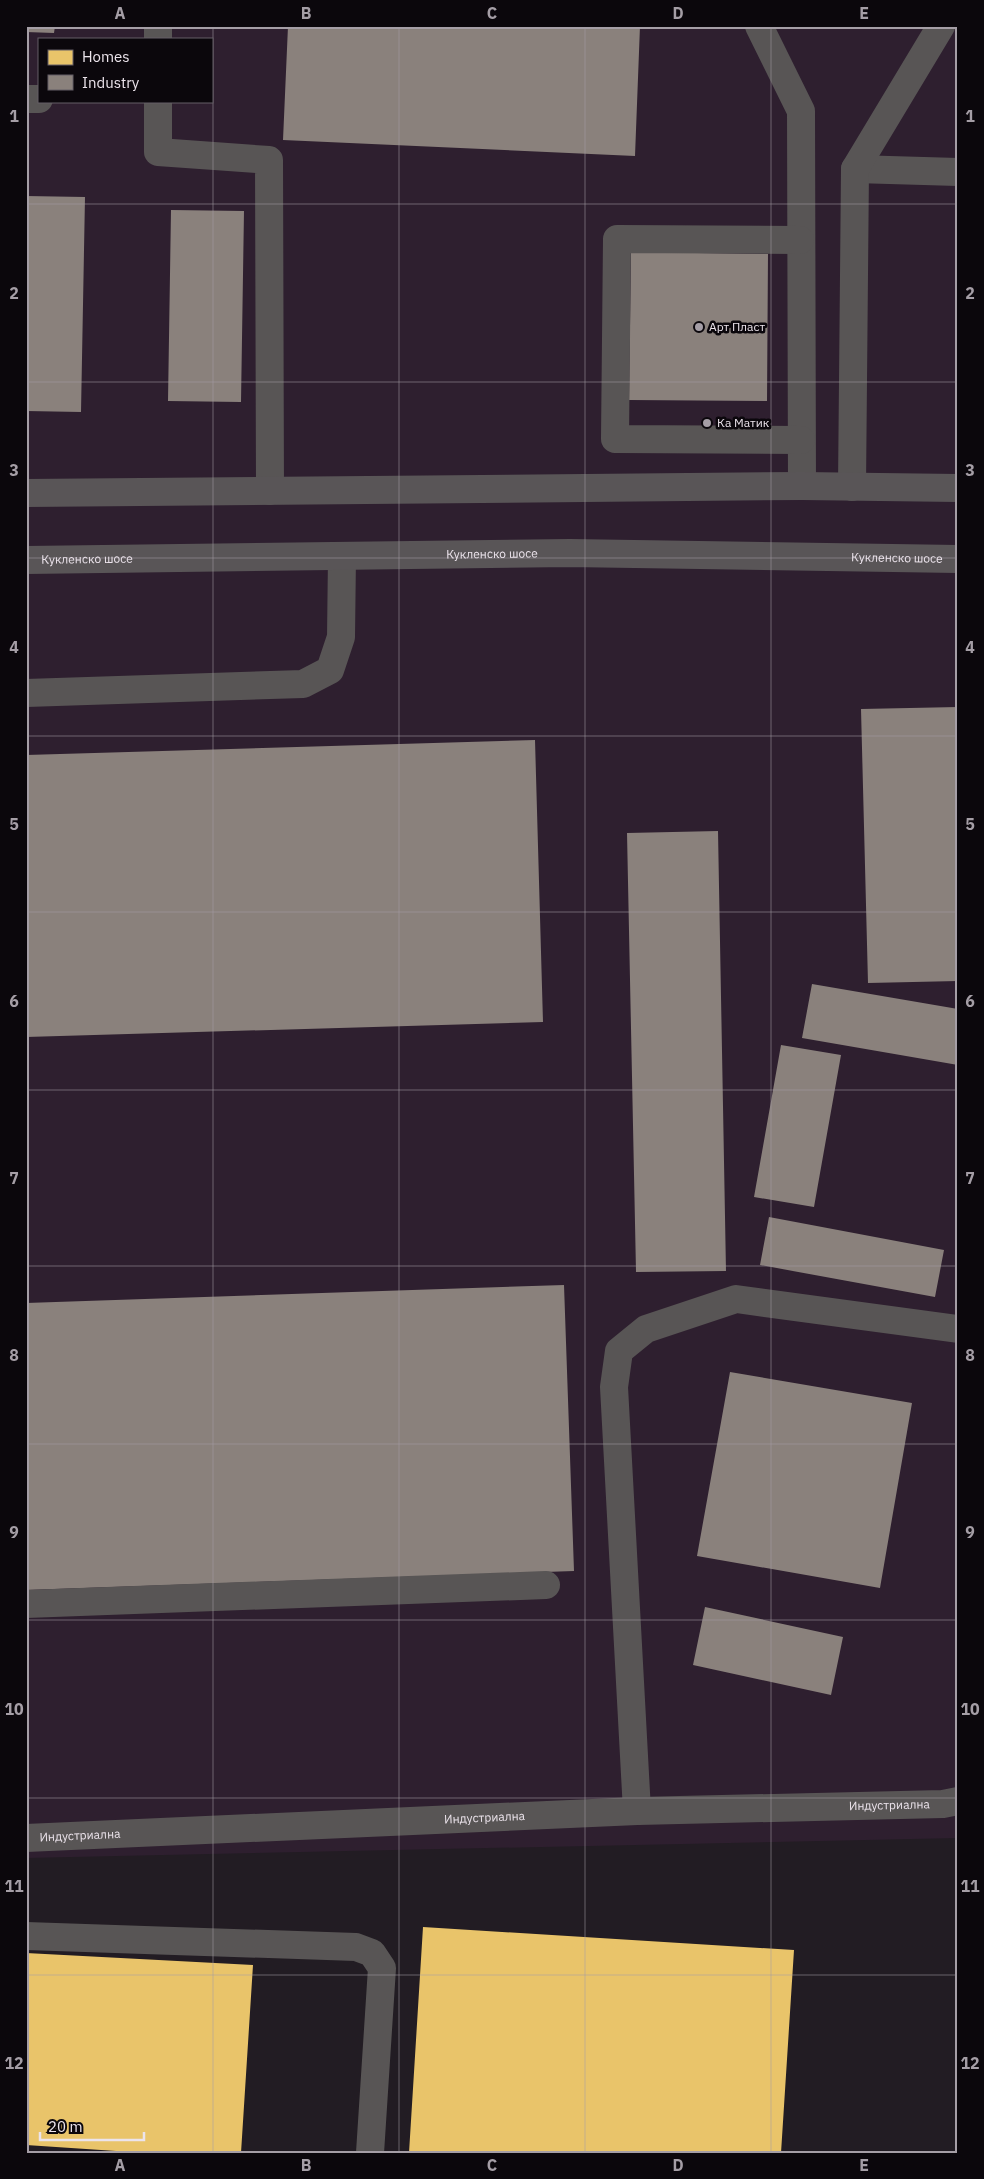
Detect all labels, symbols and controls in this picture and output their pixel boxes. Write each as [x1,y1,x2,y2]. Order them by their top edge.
text: A [115,3,126,23]
text: B [301,3,312,23]
text: C [487,3,497,23]
text: D [672,3,684,23]
text: E [859,3,869,23]
legend [38,38,212,102]
text: Homes [82,47,130,66]
text: Industry [82,73,140,92]
text: 1 [9,106,19,126]
text: 1 [965,106,975,126]
text: 2 [9,283,19,303]
text: 2 [965,283,975,303]
place label: Арт Пласт [709,319,766,334]
marker: Арт Пласт [693,321,705,333]
place label: Ка Матик [717,415,770,430]
marker: Ка Матик [701,417,713,429]
text: 3 [9,460,19,480]
text: 3 [965,460,975,480]
street label: Кукленско шосе [446,545,538,562]
street label: Кукленско шосе [851,549,943,566]
street label: Кукленско шосе [41,551,133,567]
text: 4 [9,637,19,657]
text: 4 [965,637,975,657]
text: 5 [9,814,19,834]
text: 5 [965,814,975,834]
text: 6 [9,991,19,1011]
text: 6 [965,991,975,1011]
text: 7 [9,1168,19,1188]
text: 7 [965,1168,975,1188]
text: 8 [9,1345,19,1365]
text: 8 [965,1345,975,1365]
text: 9 [9,1522,19,1542]
text: 9 [965,1522,975,1542]
text: 10 [4,1699,24,1719]
text: 10 [960,1699,980,1719]
street label: Индустриална [849,1796,931,1813]
street label: Индустриална [444,1808,526,1827]
street label: Индустриална [39,1826,121,1844]
text: 11 [4,1876,24,1896]
text: 11 [960,1876,980,1896]
text: 12 [4,2053,24,2073]
text: 12 [960,2053,980,2073]
scale bar [40,2109,144,2141]
text: 20 m [48,2117,83,2136]
text: A [115,2155,126,2175]
text: B [301,2155,312,2175]
text: C [487,2155,497,2175]
text: D [672,2155,684,2175]
text: E [859,2155,869,2175]

